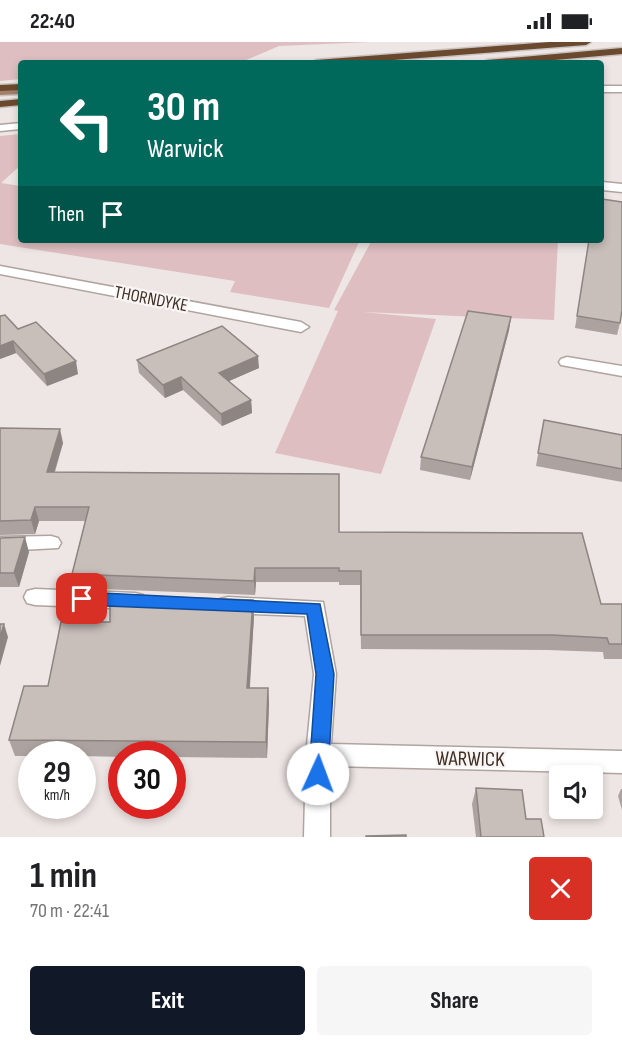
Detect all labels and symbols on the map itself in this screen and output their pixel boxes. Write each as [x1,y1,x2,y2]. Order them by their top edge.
street label: THORNDYKE [113,282,189,316]
pin [56,573,107,624]
speed limit sign: 30 [108,741,186,819]
position arrow [286,742,350,806]
street label: WARWICK [435,746,505,772]

